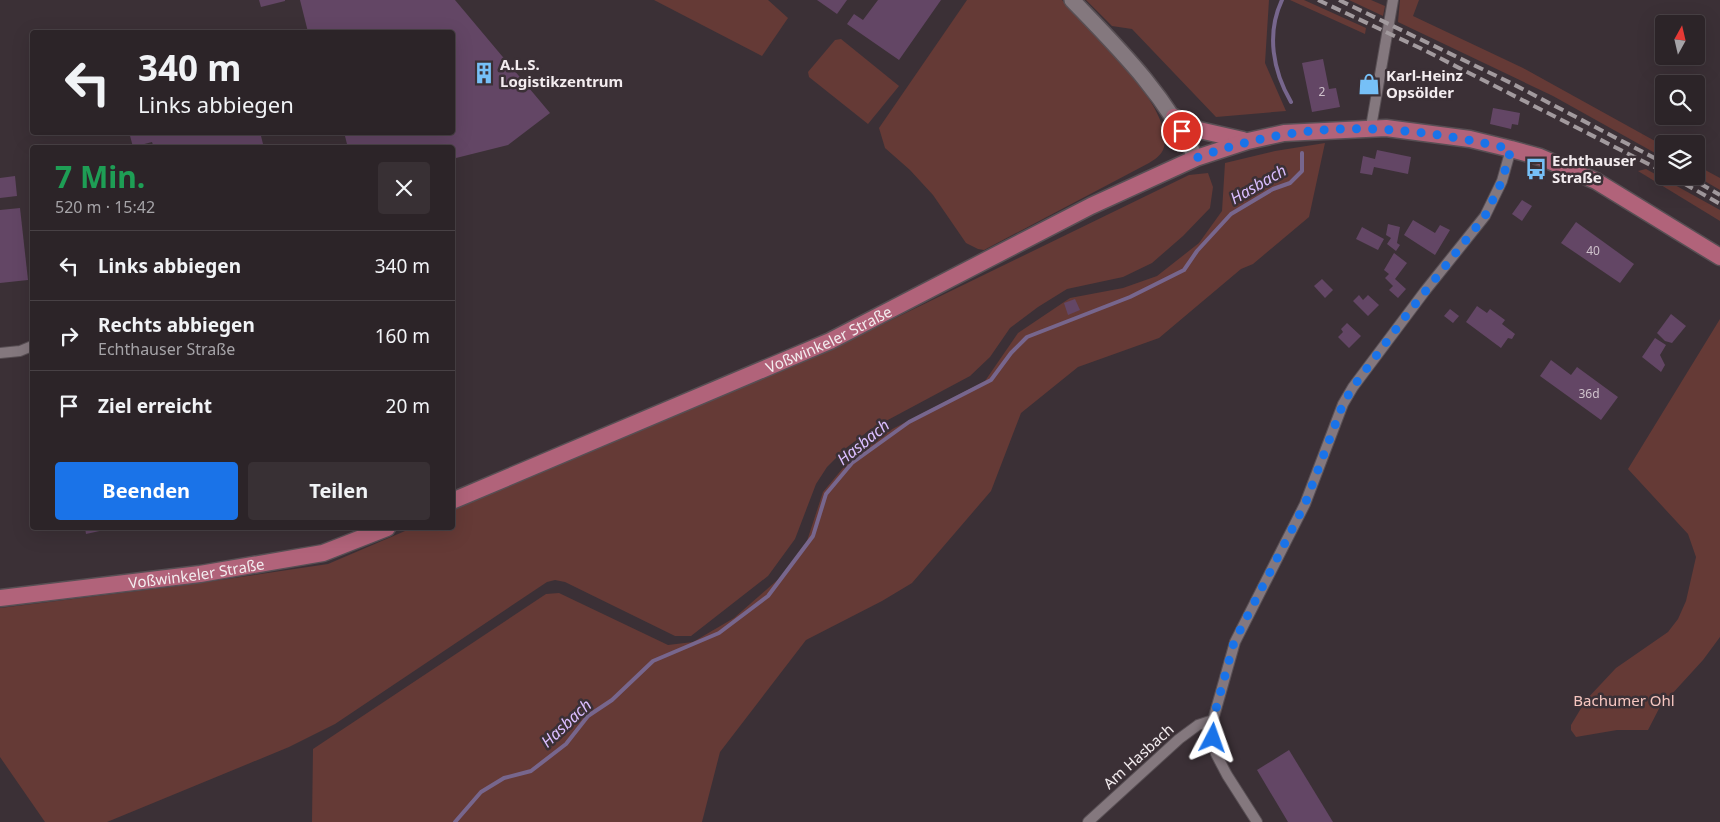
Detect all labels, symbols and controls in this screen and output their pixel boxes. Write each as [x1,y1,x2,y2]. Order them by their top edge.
north arrow [1655,15,1705,65]
map controls [1655,15,1705,185]
text: 340 m [138,44,241,91]
icon: left [55,50,120,115]
place label: A.L.S. Logistikzentrum [500,54,623,91]
building icon: A.L.S. Logistikzentrum [471,60,497,86]
place label: Karl-Heinz Opsölder [1386,65,1463,102]
shop icon: Karl-Heinz Opsölder [1356,71,1382,97]
button: search [1655,75,1705,125]
house number: 2 [1319,83,1326,100]
text: Links abbiegen [138,89,294,119]
pin [1161,110,1203,152]
icon: arrive [1168,117,1196,145]
button: layers [1655,135,1705,185]
place label: Echthauser Straße [1552,150,1636,187]
text: 7 Min. [55,156,145,197]
bus stop icon: Echthauser Straße [1523,156,1549,182]
water label: Hasbach [1226,159,1290,209]
button: close [378,162,430,214]
text: 520 m · 15:42 [55,196,155,218]
house number: 40 [1586,242,1600,259]
icon: left [55,252,83,280]
text: Links abbiegen [98,253,241,279]
text: 340 m [375,253,430,279]
street label: Voßwinkeler Straße [763,301,895,377]
text: Rechts abbiegen [98,312,255,338]
icon: right [55,322,83,350]
text: 160 m [375,323,430,349]
text: Echthauser Straße [98,338,235,360]
house number: 36d [1578,385,1600,402]
icon: arrive [55,392,83,420]
text: Ziel erreicht [98,393,212,419]
text: 20 m [386,393,430,419]
water label: Hasbach [832,414,894,470]
button: Beenden [55,462,238,520]
button: Teilen [248,462,430,520]
street label: Voßwinkeler Straße [127,553,266,593]
park label: Bachumer Ohl [1573,690,1675,710]
water label: Hasbach [536,694,596,752]
position arrow [1186,711,1238,763]
street label: Am Hasbach [1098,719,1178,793]

